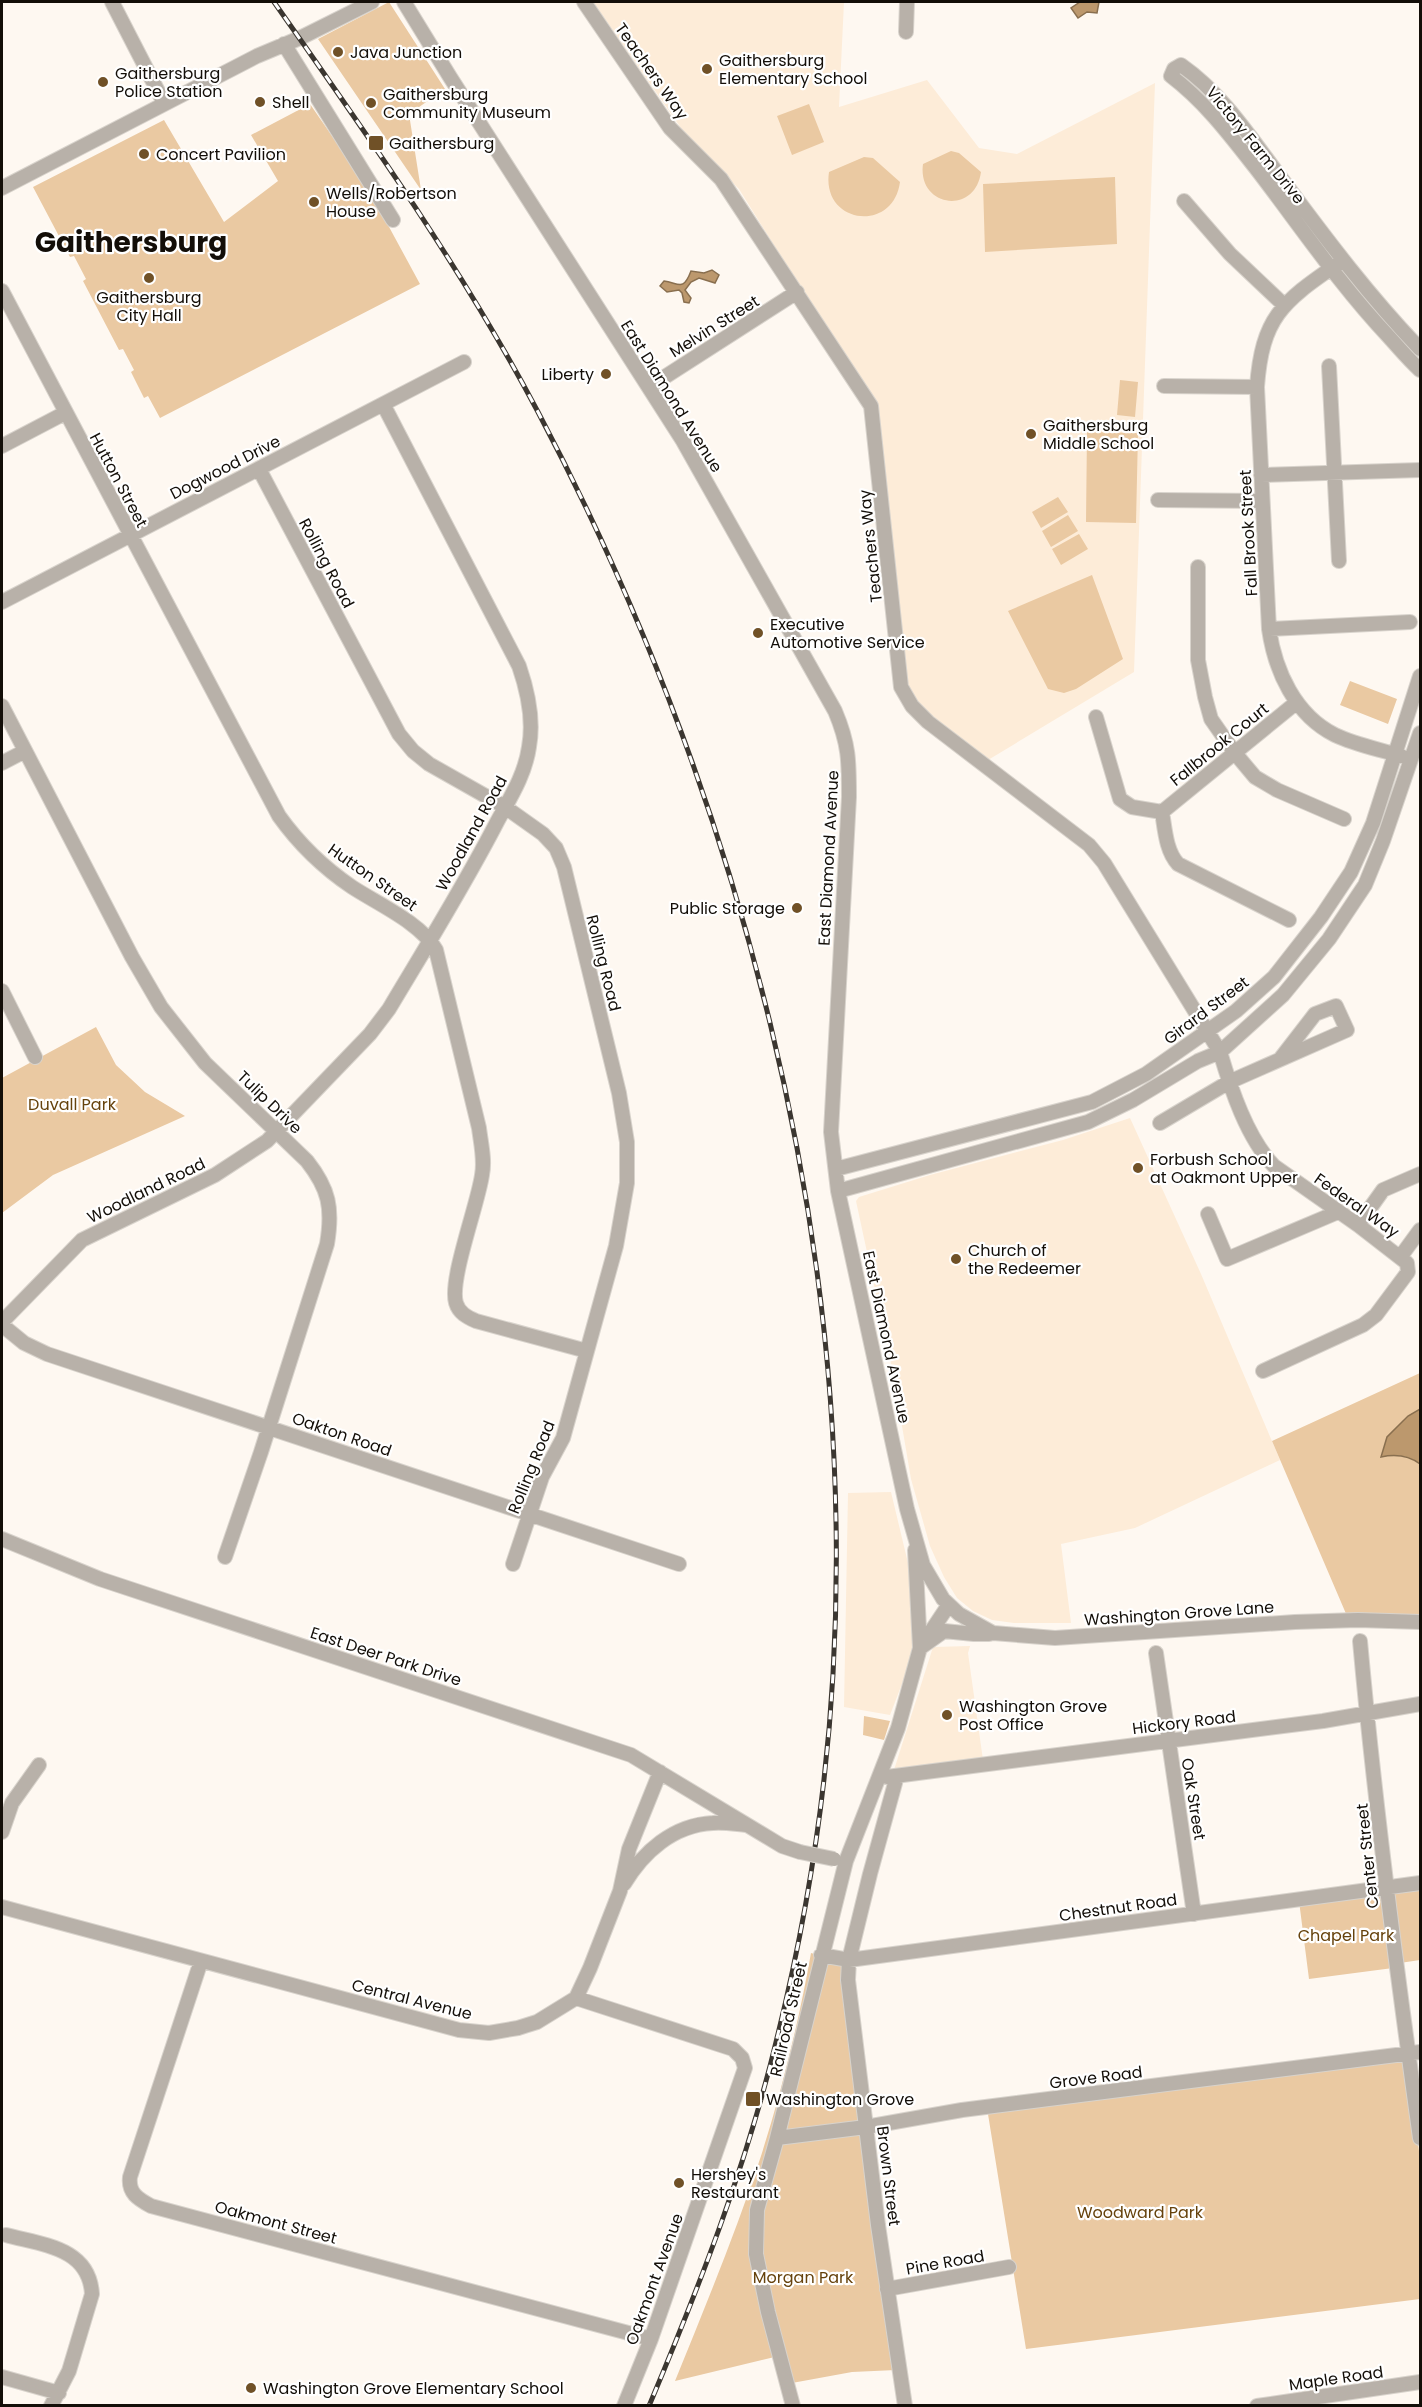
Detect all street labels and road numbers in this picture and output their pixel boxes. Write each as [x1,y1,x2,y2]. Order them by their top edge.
street label: Teachers Way [610,18,694,124]
street label: Victory Farm Drive [1201,82,1310,209]
street label: Melvin Street [665,290,764,363]
street label: East Diamond Avenue [615,316,728,477]
street label: Hutton Street [84,429,153,532]
street label: Dogwood Drive [166,430,284,505]
street label: Fall Brook Street [1234,469,1263,597]
street label: Teachers Way [853,488,888,603]
street label: Rolling Road [293,514,360,612]
street label: Fallbrook Court [1165,697,1274,791]
street label: East Diamond Avenue [812,770,845,946]
street label: Woodland Road [430,771,513,895]
street label: Hutton Street [323,838,422,917]
street label: Rolling Road [580,912,627,1014]
street label: Girard Street [1159,971,1254,1050]
street label: Tulip Drive [232,1066,307,1139]
street label: Woodland Road [83,1152,209,1229]
street label: Federal Way [1310,1168,1404,1243]
street label: East Diamond Avenue [857,1249,916,1425]
street label: Oakton Road [289,1407,395,1462]
street label: Rolling Road [502,1417,561,1517]
street label: Washington Grove Lane [1083,1595,1275,1632]
street label: East Deer Park Drive [307,1621,464,1692]
street label: Hickory Road [1131,1705,1237,1740]
street label: Oak Street [1176,1756,1211,1842]
street label: Center Street [1351,1802,1384,1910]
street label: Chestnut Road [1058,1888,1179,1927]
street label: Railroad Street [764,1959,813,2079]
street label: Central Avenue [349,1973,475,2026]
street label: Grove Road [1048,2060,1144,2095]
street label: Brown Street [871,2125,906,2228]
street label: Oakmont Street [212,2195,340,2250]
street label: Oakmont Avenue [620,2210,689,2348]
street label: Pine Road [904,2244,986,2281]
street label: Maple Road [1287,2360,1385,2397]

